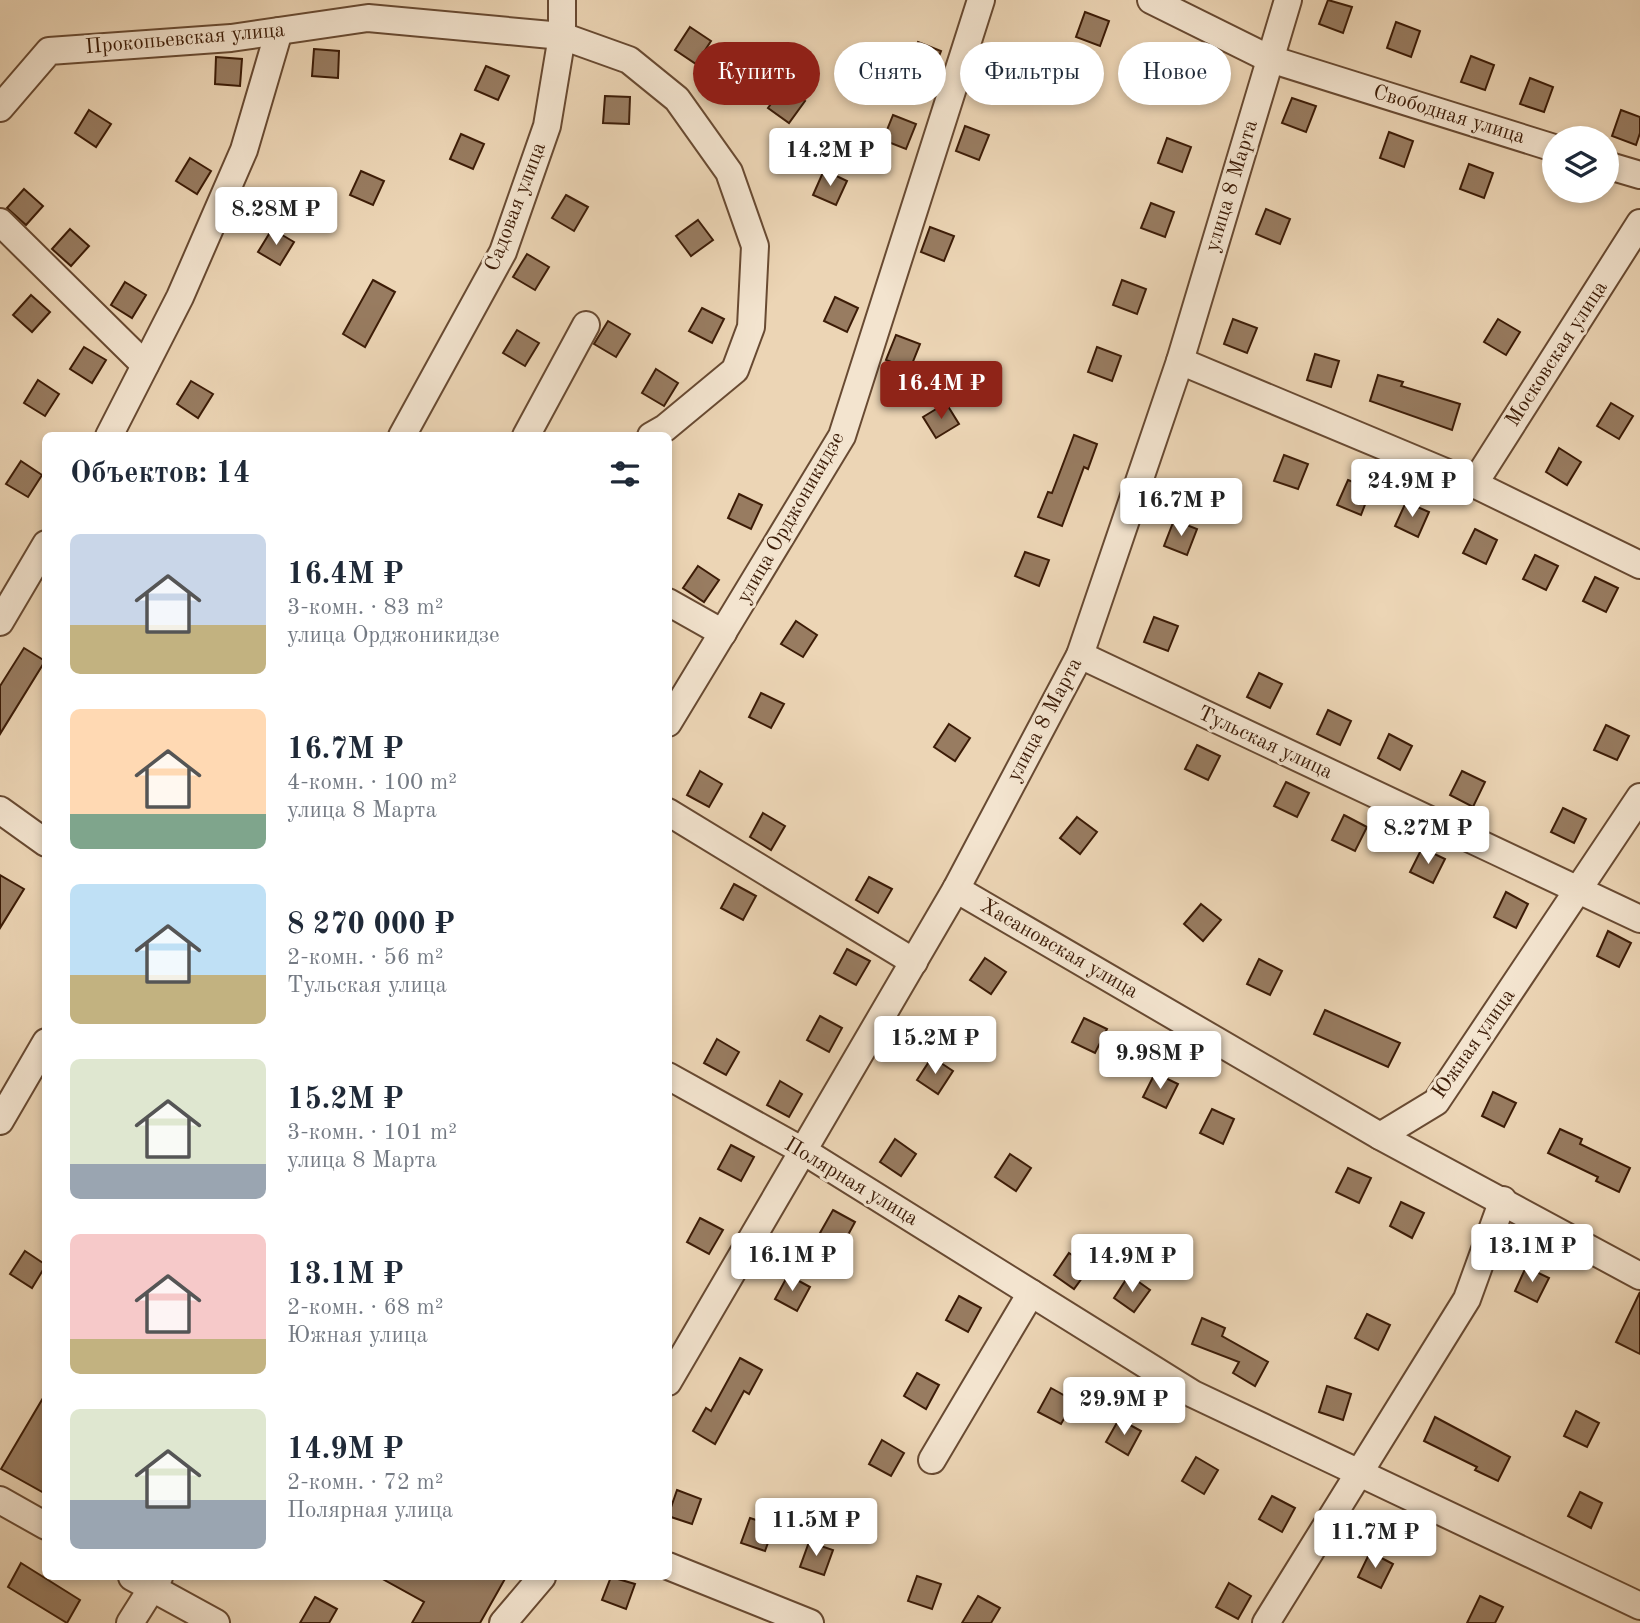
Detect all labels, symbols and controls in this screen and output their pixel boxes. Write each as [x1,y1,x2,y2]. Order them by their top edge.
street label: Прокопьевская улица [84,20,286,58]
chip: Купить [693,42,820,105]
chip: Снять [834,42,946,105]
chip: Фильтры [960,42,1104,105]
chip: Новое [1118,42,1231,105]
street label: Свободная улица [1371,82,1527,148]
street label: улица 8 Марта [1202,118,1262,254]
map controls [1542,126,1619,203]
button: layers [1542,126,1619,203]
pin: 14.2M ₽ [765,128,895,188]
text: 14.2M ₽ [785,139,875,162]
street label: Садовая улица [482,140,550,274]
pin: 8.28M ₽ [211,188,341,247]
text: 8.28M ₽ [231,198,321,221]
street label: Московская улица [1502,277,1612,431]
pin: 16.4M ₽ [876,362,1006,421]
text: 16.4M ₽ [896,372,986,395]
street label: улица Орджоникидзе [733,429,849,607]
icon: filters [606,455,644,493]
text: Объектов: 14 [70,459,250,489]
pin: 24.9M ₽ [1347,460,1477,519]
text: 24.9M ₽ [1367,470,1457,493]
pin: 16.7M ₽ [1116,478,1246,538]
text: 16.7M ₽ [1136,489,1226,512]
text: 16.4M ₽ [287,560,404,590]
icon: home [126,562,210,646]
text: 3-комн. · 83 m² [287,596,444,619]
text: улица Орджоникидзе [287,624,500,647]
street label: улица 8 Марта [1004,655,1086,785]
street label: Тульская улица [1194,703,1336,783]
text: 16.7M ₽ [287,735,404,765]
icon: home [126,737,210,821]
text: 4-комн. · 100 m² [287,771,457,794]
text: улица 8 Марта [287,799,437,822]
pin: 8.27M ₽ [1363,806,1493,866]
text: 8.27M ₽ [1383,817,1473,840]
street label: Хасановская улица [977,895,1141,1003]
text: 8 270 000 ₽ [287,910,455,940]
icon: home [126,912,210,996]
text: 2-комн. · 56 m² [287,946,444,969]
text: Тульская улица [287,974,447,997]
street label: Южная улица [1429,985,1519,1103]
pin: 15.2M ₽ [870,1016,1000,1076]
text: 15.2M ₽ [890,1027,980,1050]
pin: 9.98M ₽ [1095,1032,1225,1091]
text: 9.98M ₽ [1115,1042,1205,1065]
text: 15.2M ₽ [287,1085,404,1115]
icon: home [126,1087,210,1171]
text: 3-комн. · 101 m² [287,1121,457,1144]
street label: Полярная улица [781,1134,921,1230]
text: улица 8 Марта [287,1149,437,1172]
pin: 13.1M ₽ [1467,1224,1597,1284]
pin: 16.1M ₽ [727,1234,857,1293]
pin: 14.9M ₽ [1067,1234,1197,1294]
text: 13.1M ₽ [1487,1235,1577,1258]
text: 16.1M ₽ [747,1244,837,1267]
text: 14.9M ₽ [1087,1245,1177,1268]
text: 13.1M ₽ [287,1260,404,1290]
icon: home [126,1262,210,1346]
text: 2-комн. · 68 m² [287,1296,444,1319]
text: Южная улица [287,1324,428,1347]
pin: 29.9M ₽ [1059,1378,1189,1437]
text: 29.9M ₽ [1079,1388,1169,1411]
text: 14.9M ₽ [287,1435,404,1465]
icon: home [126,1437,210,1521]
text: 2-комн. · 72 m² [287,1471,444,1494]
pin: 11.5M ₽ [751,1498,881,1558]
text: Полярная улица [287,1499,453,1522]
text: 11.5M ₽ [771,1509,861,1532]
pin: 11.7M ₽ [1310,1510,1440,1570]
text: 11.7M ₽ [1330,1521,1420,1544]

